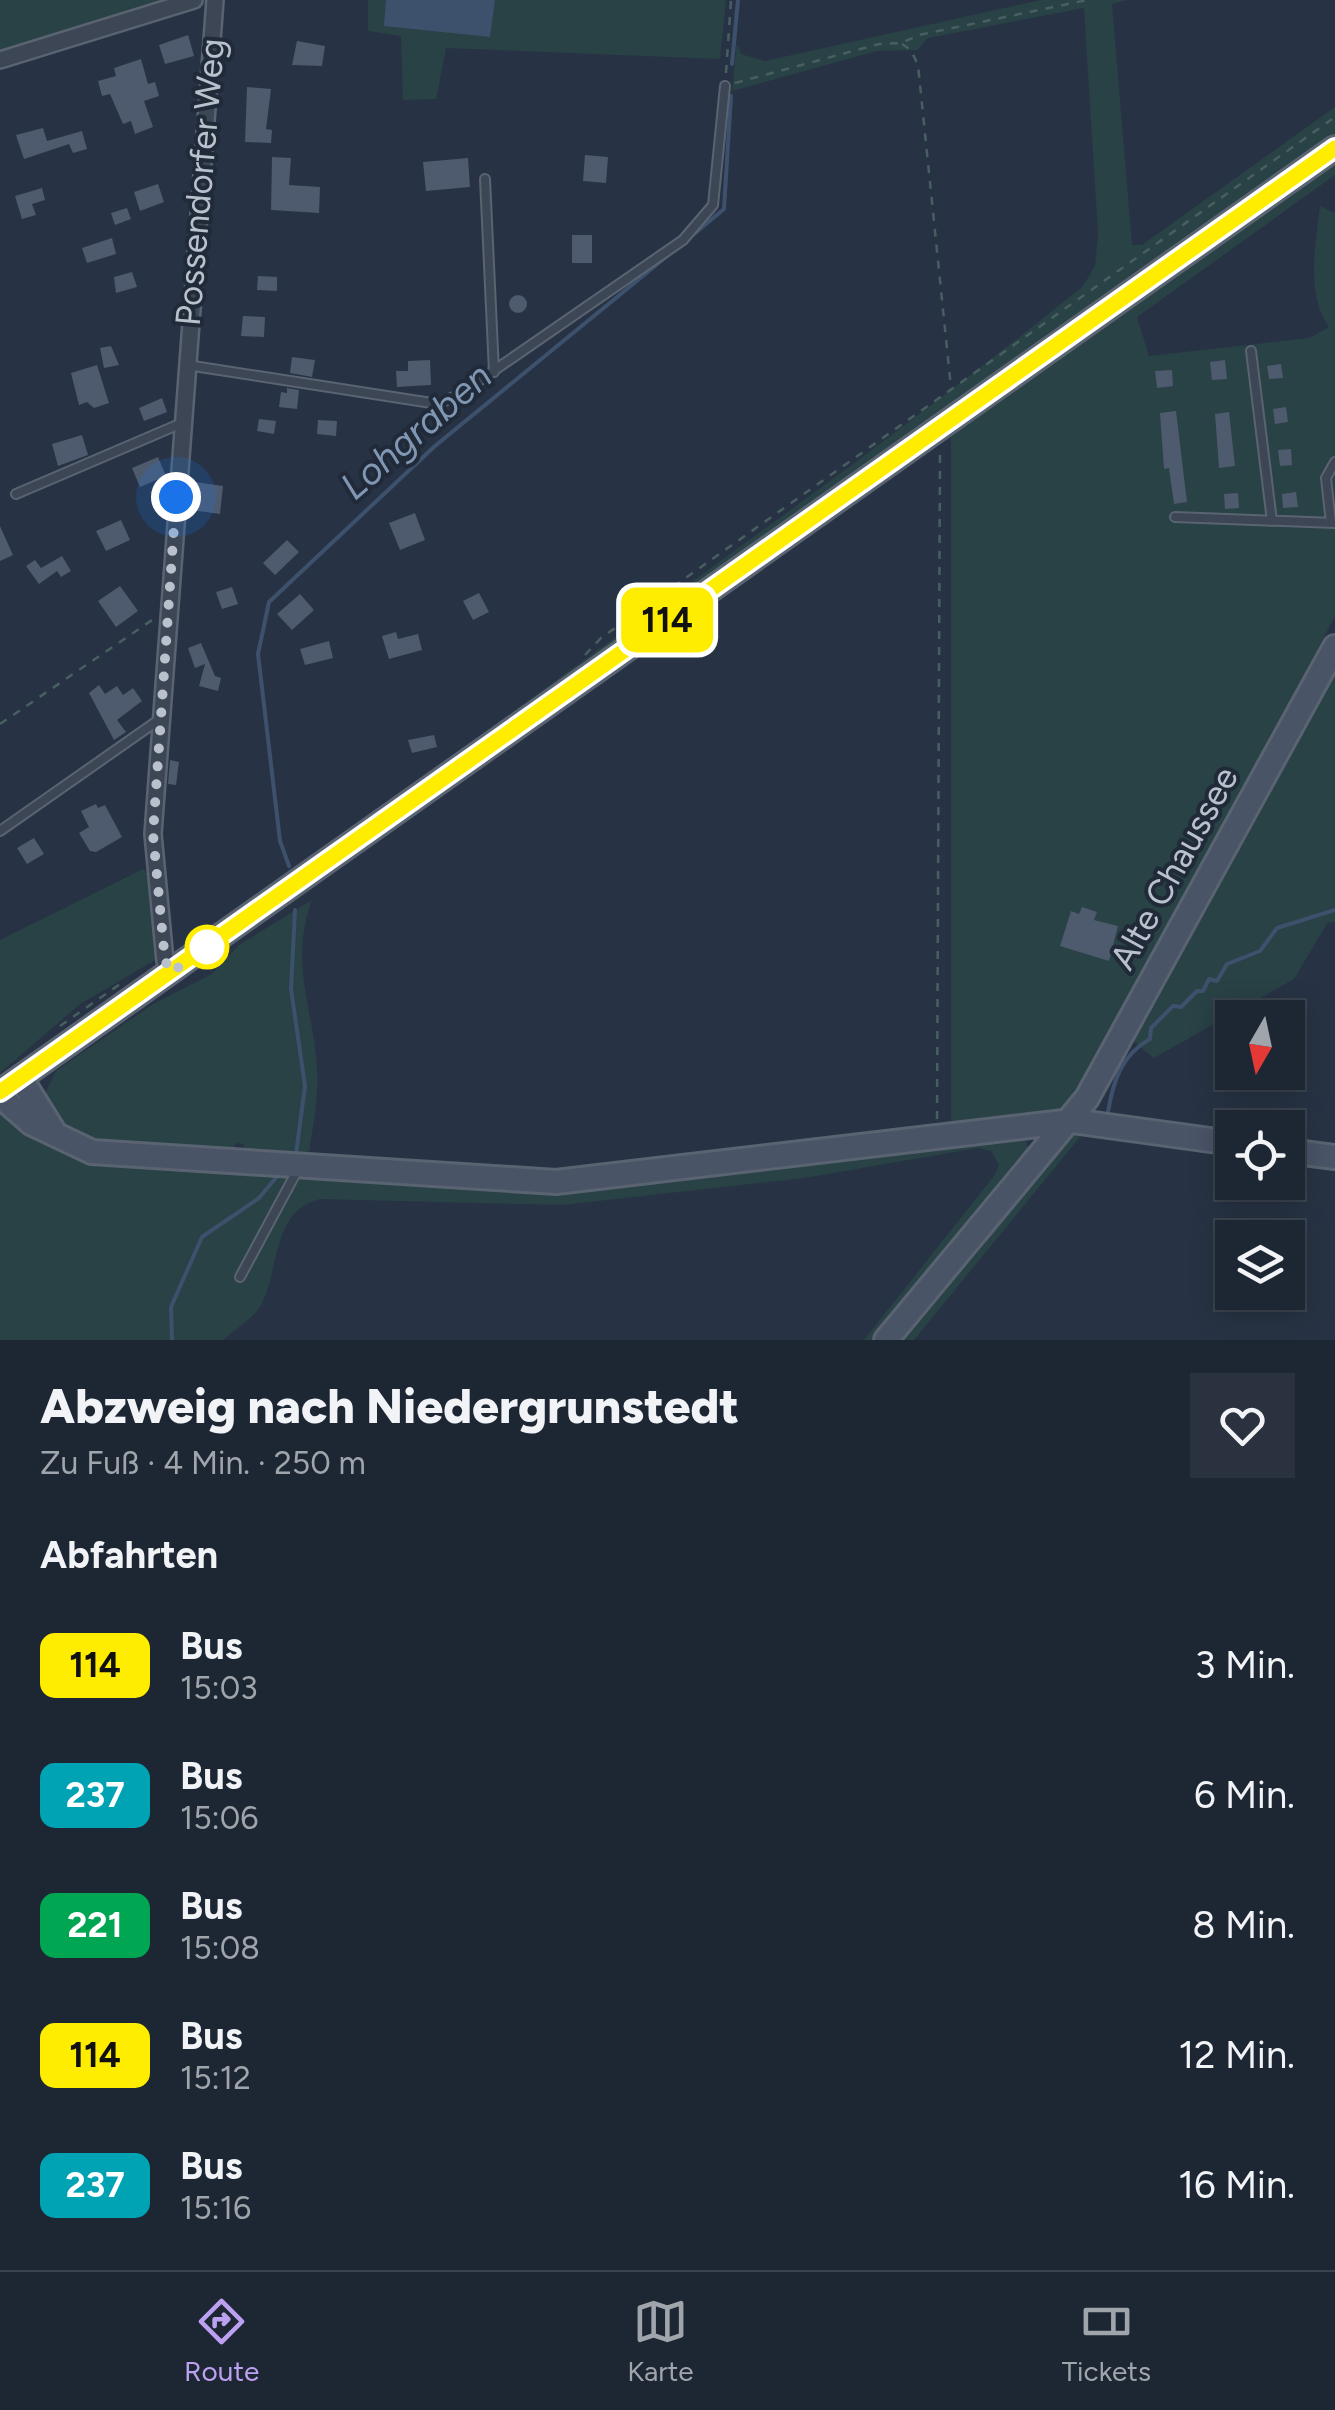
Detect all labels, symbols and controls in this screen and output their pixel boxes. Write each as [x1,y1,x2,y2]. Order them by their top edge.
street label: Possendorfer Weg [167,37,233,327]
water label: Lohgraben [331,353,501,509]
your location [151,472,201,522]
line badge: 114 [610,588,724,652]
text: 114 [641,599,693,641]
street label: Alte Chaussee [1101,759,1247,977]
unlabelled marker [186,926,228,968]
north arrow [1215,1000,1305,1090]
map controls [1215,1000,1305,1310]
button: locate [1215,1110,1305,1200]
button: layers [1215,1220,1305,1310]
button: heart [1190,1373,1295,1478]
text: Abzweig nach Niedergrunstedt [40,1377,739,1435]
text: Zu Fuß · 4 Min. · 250 m [40,1444,366,1482]
text: Abfahrten [40,1532,218,1578]
text: Bus [180,1623,243,1669]
text: 3 Min. [1195,1642,1295,1688]
text: 114 [69,1644,121,1686]
text: 15:03 [180,1669,258,1707]
text: Bus [180,1753,243,1799]
text: 6 Min. [1194,1772,1295,1818]
text: 237 [65,1774,125,1816]
text: 15:06 [180,1799,258,1837]
text: Bus [180,1883,243,1929]
text: 8 Min. [1192,1902,1295,1948]
text: 221 [67,1904,123,1946]
text: 15:08 [180,1929,260,1967]
text: Bus [180,2013,243,2059]
text: 12 Min. [1179,2032,1295,2078]
text: 114 [69,2034,121,2076]
text: 15:12 [180,2059,251,2097]
text: Bus [180,2143,243,2189]
text: 16 Min. [1178,2162,1295,2208]
text: 237 [65,2164,125,2206]
text: 15:16 [180,2189,251,2227]
tab: Route [184,2294,259,2388]
tab: Karte [627,2294,694,2388]
tab: Tickets [1062,2294,1151,2388]

